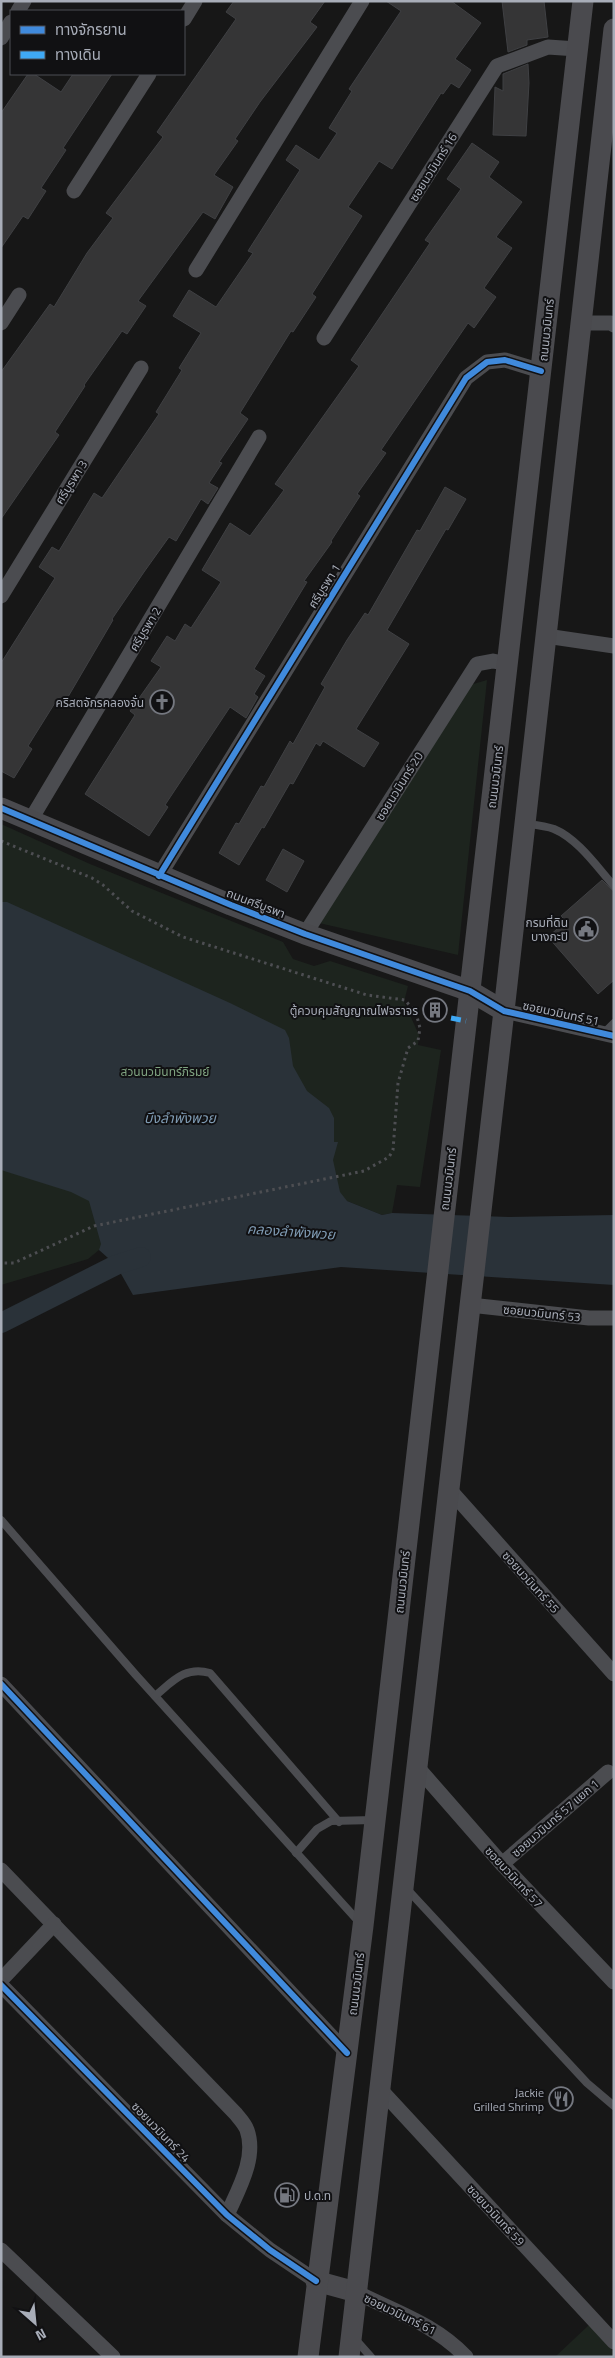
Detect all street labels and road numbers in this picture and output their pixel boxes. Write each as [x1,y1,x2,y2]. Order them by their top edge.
street label: ซอยนวมินทร์ 16 [404,129,462,205]
street label: ถนนนวมินทร์ [533,297,559,362]
street label: ศรีบูรพา 3 [50,456,92,508]
street label: ศรีบูรพา 1 [303,560,345,612]
street label: ศรีบูรพา 2 [124,603,166,655]
street label: ถนนนวมินทร์ [482,744,508,809]
street label: ซอยนวมินทร์ 20 [370,748,428,824]
street label: ถนนศรีบูรพา [224,883,288,923]
street label: ซอยนวมินทร์ 51 [521,996,601,1030]
street label: ถนนนวมินทร์ [435,1146,461,1211]
street label: ซอยนวมินทร์ 53 [502,1299,582,1327]
street label: ซอยนวมินทร์ 55 [498,1547,564,1618]
street label: ถนนนวมินทร์ [389,1549,415,1614]
street label: ซอยนวมินทร์ 57 แยก 1 [507,1775,603,1861]
street label: ซอยนวมินทร์ 57 [480,1842,548,1912]
street label: ถนนนวมินทร์ [343,1951,369,2016]
street label: ซอยนวมินทร์ 24 [127,2097,195,2167]
street label: ซอยนวมินทร์ 59 [462,2180,530,2250]
street label: ซอยนวมินทร์ 61 [361,2288,439,2340]

